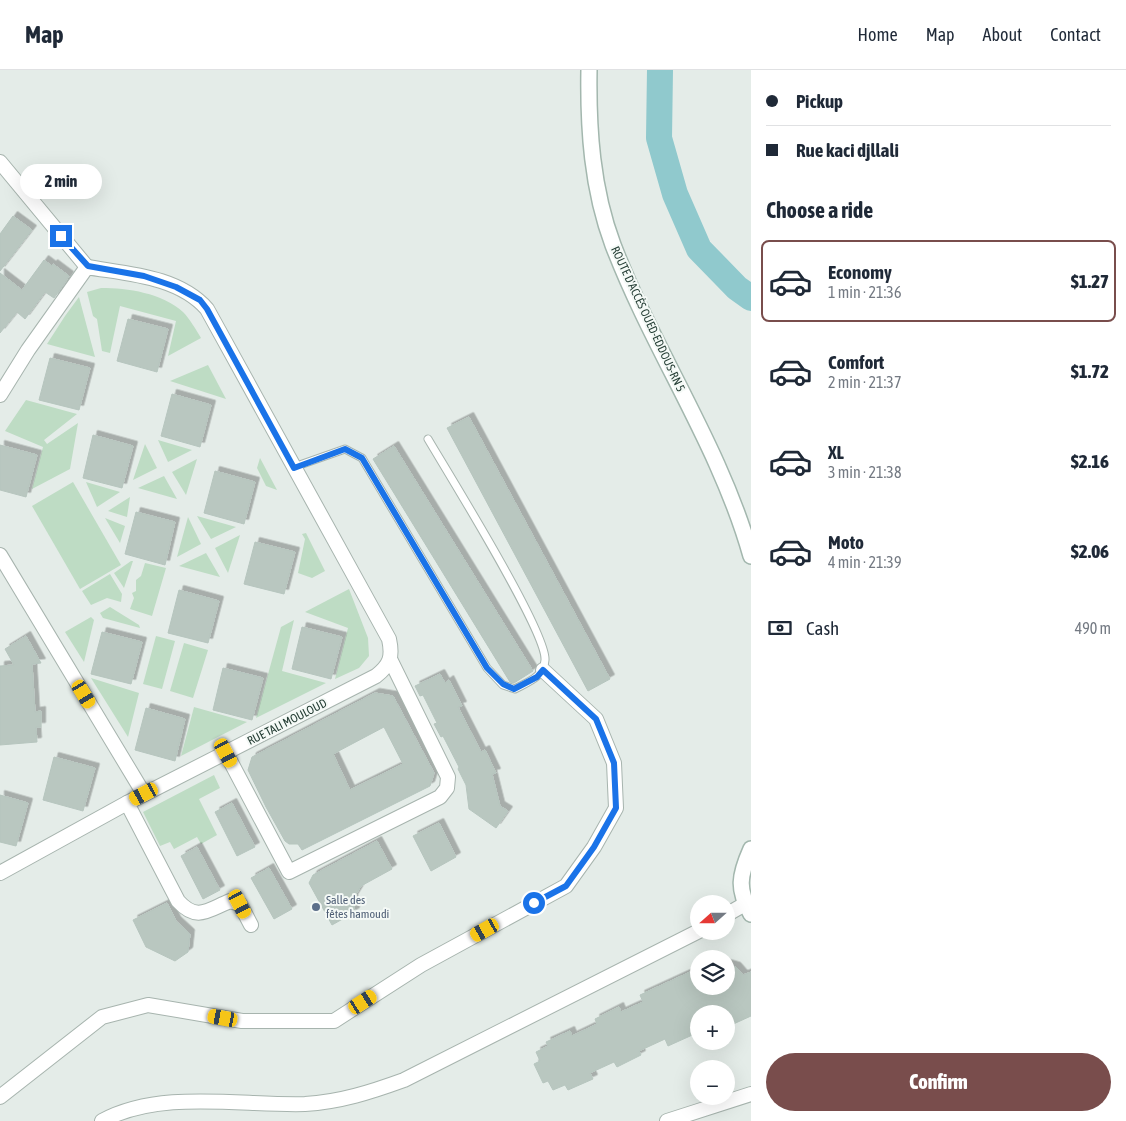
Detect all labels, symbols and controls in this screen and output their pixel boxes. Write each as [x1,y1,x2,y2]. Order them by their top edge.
text: Map [25,21,64,48]
text: Home [858,24,898,45]
text: Map [926,24,955,45]
text: About [983,24,1022,45]
text: Contact [1050,24,1101,45]
text: Pickup [796,90,843,112]
text: Rue kaci djllali [796,139,899,161]
callout: 2 min [20,164,102,198]
text: 2 min [45,172,77,190]
text: Choose a ride [766,197,873,223]
route end [50,225,72,247]
street label: ROUTE D'ACCÈS OUED-EDDOUS-RN 5 [608,244,688,394]
icon: car [768,259,813,304]
text: Economy [828,261,892,283]
text: $1.27 [1071,270,1109,292]
text: 1 min · 21:36 [828,283,901,301]
icon: car [768,349,813,394]
text: Comfort [828,351,884,373]
text: $1.72 [1071,360,1109,382]
text: 2 min · 21:37 [828,373,901,391]
icon: car [768,439,813,484]
text: XL [828,441,844,463]
text: $2.16 [1071,450,1109,472]
text: 3 min · 21:38 [828,463,901,481]
icon: car [768,529,813,574]
text: Moto [828,531,864,553]
text: $2.06 [1071,540,1109,562]
text: 4 min · 21:39 [828,553,901,571]
icon: cash [766,614,794,642]
text: Cash [806,617,839,639]
text: 490 m [1075,619,1111,637]
car [69,677,98,711]
street label: RUE TALI MOULOUD [245,696,329,748]
car [212,736,239,770]
car [127,780,160,808]
car [226,887,253,921]
route start [523,892,545,914]
place label: Salle des fêtes hamoudi [326,893,389,921]
north arrow [690,895,735,940]
map controls [690,895,735,1105]
marker: Salle des fêtes hamoudi [310,901,322,913]
car [468,916,501,944]
button: layers [690,950,735,995]
car [346,988,379,1016]
button: + [690,1005,735,1050]
car [206,1008,239,1028]
button: Confirm [766,1053,1111,1111]
button: − [690,1060,735,1105]

